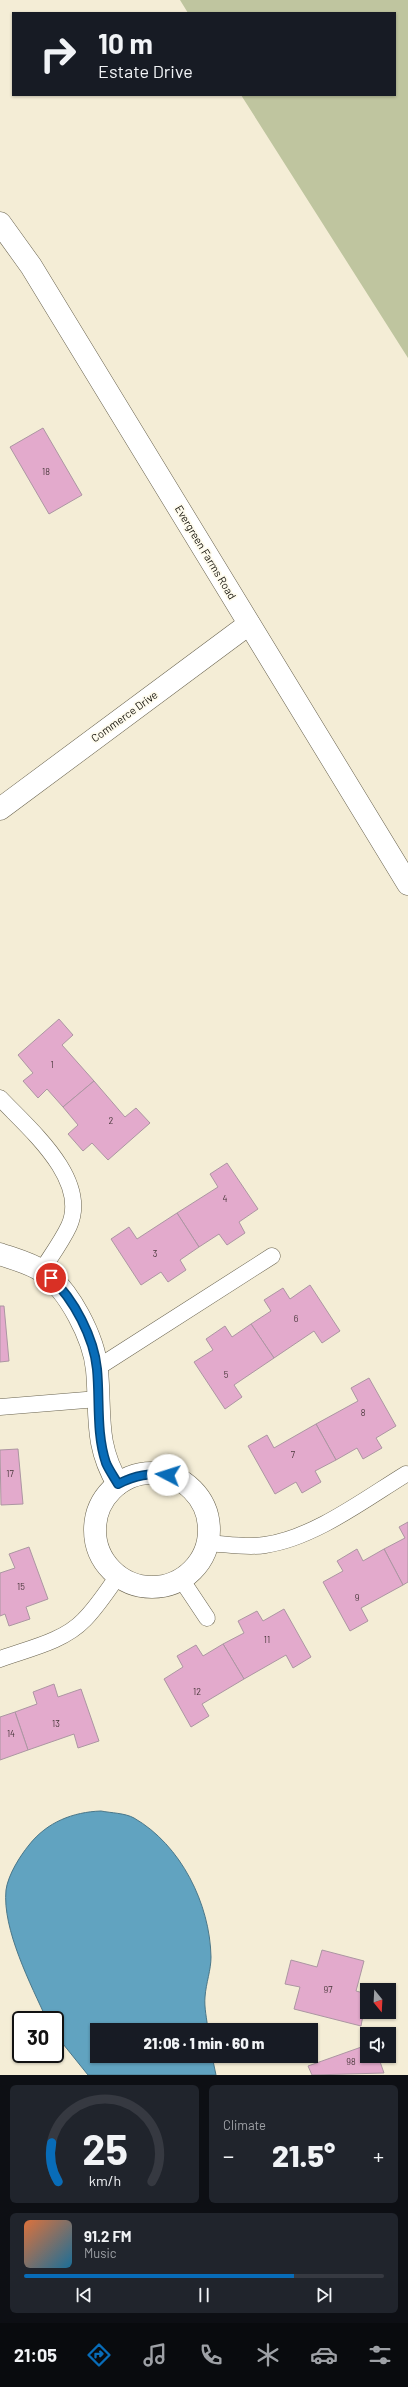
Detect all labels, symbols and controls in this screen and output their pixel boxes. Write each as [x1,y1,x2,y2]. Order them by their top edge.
text: 10 m [98,26,153,60]
icon: right [32,28,84,80]
text: Estate Drive [98,60,193,82]
house number: 18 [42,466,50,477]
street label: Evergreen Farms Road [173,503,239,601]
street label: Commerce Drive [88,687,160,744]
house number: 1 [50,1059,54,1070]
house number: 2 [109,1115,114,1126]
house number: 4 [223,1193,228,1204]
house number: 3 [153,1248,158,1259]
pin [34,1261,68,1295]
icon: arrive [40,1267,62,1289]
house number: 6 [294,1313,299,1324]
house number: 5 [224,1369,229,1380]
house number: 8 [361,1407,366,1418]
house number: 7 [291,1449,296,1460]
position arrow [147,1454,189,1496]
house number: 17 [6,1468,14,1479]
house number: 15 [17,1581,25,1592]
house number: 9 [355,1592,360,1603]
house number: 11 [264,1634,270,1645]
house number: 12 [193,1686,201,1697]
house number: 13 [52,1718,60,1729]
house number: 14 [7,1728,15,1739]
north arrow [360,1983,396,2019]
map controls [360,1983,396,2063]
house number: 97 [324,1984,333,1995]
speed limit sign: 30 [12,2011,64,2063]
button: sound [360,2027,396,2063]
text: 21:06 · 1 min · 60 m [144,2034,264,2052]
house number: 98 [346,2056,356,2067]
text: Climate [223,2117,266,2133]
text: 25 [82,2123,127,2173]
text: 21.5° [272,2137,335,2173]
text: − [223,2142,234,2168]
text: + [373,2142,384,2168]
text: km/h [88,2172,121,2189]
text: 91.2 FM [84,2227,132,2245]
text: Music [84,2245,117,2261]
icon: previous [73,2284,95,2306]
icon: pause [193,2284,215,2306]
icon: next [313,2284,335,2306]
icon: directions [85,2341,113,2369]
icon: music [141,2341,169,2369]
icon: phone [197,2341,225,2369]
icon: climate [254,2341,282,2369]
icon: car [310,2341,338,2369]
icon: filters [366,2341,394,2369]
text: 21:05 [14,2344,57,2366]

